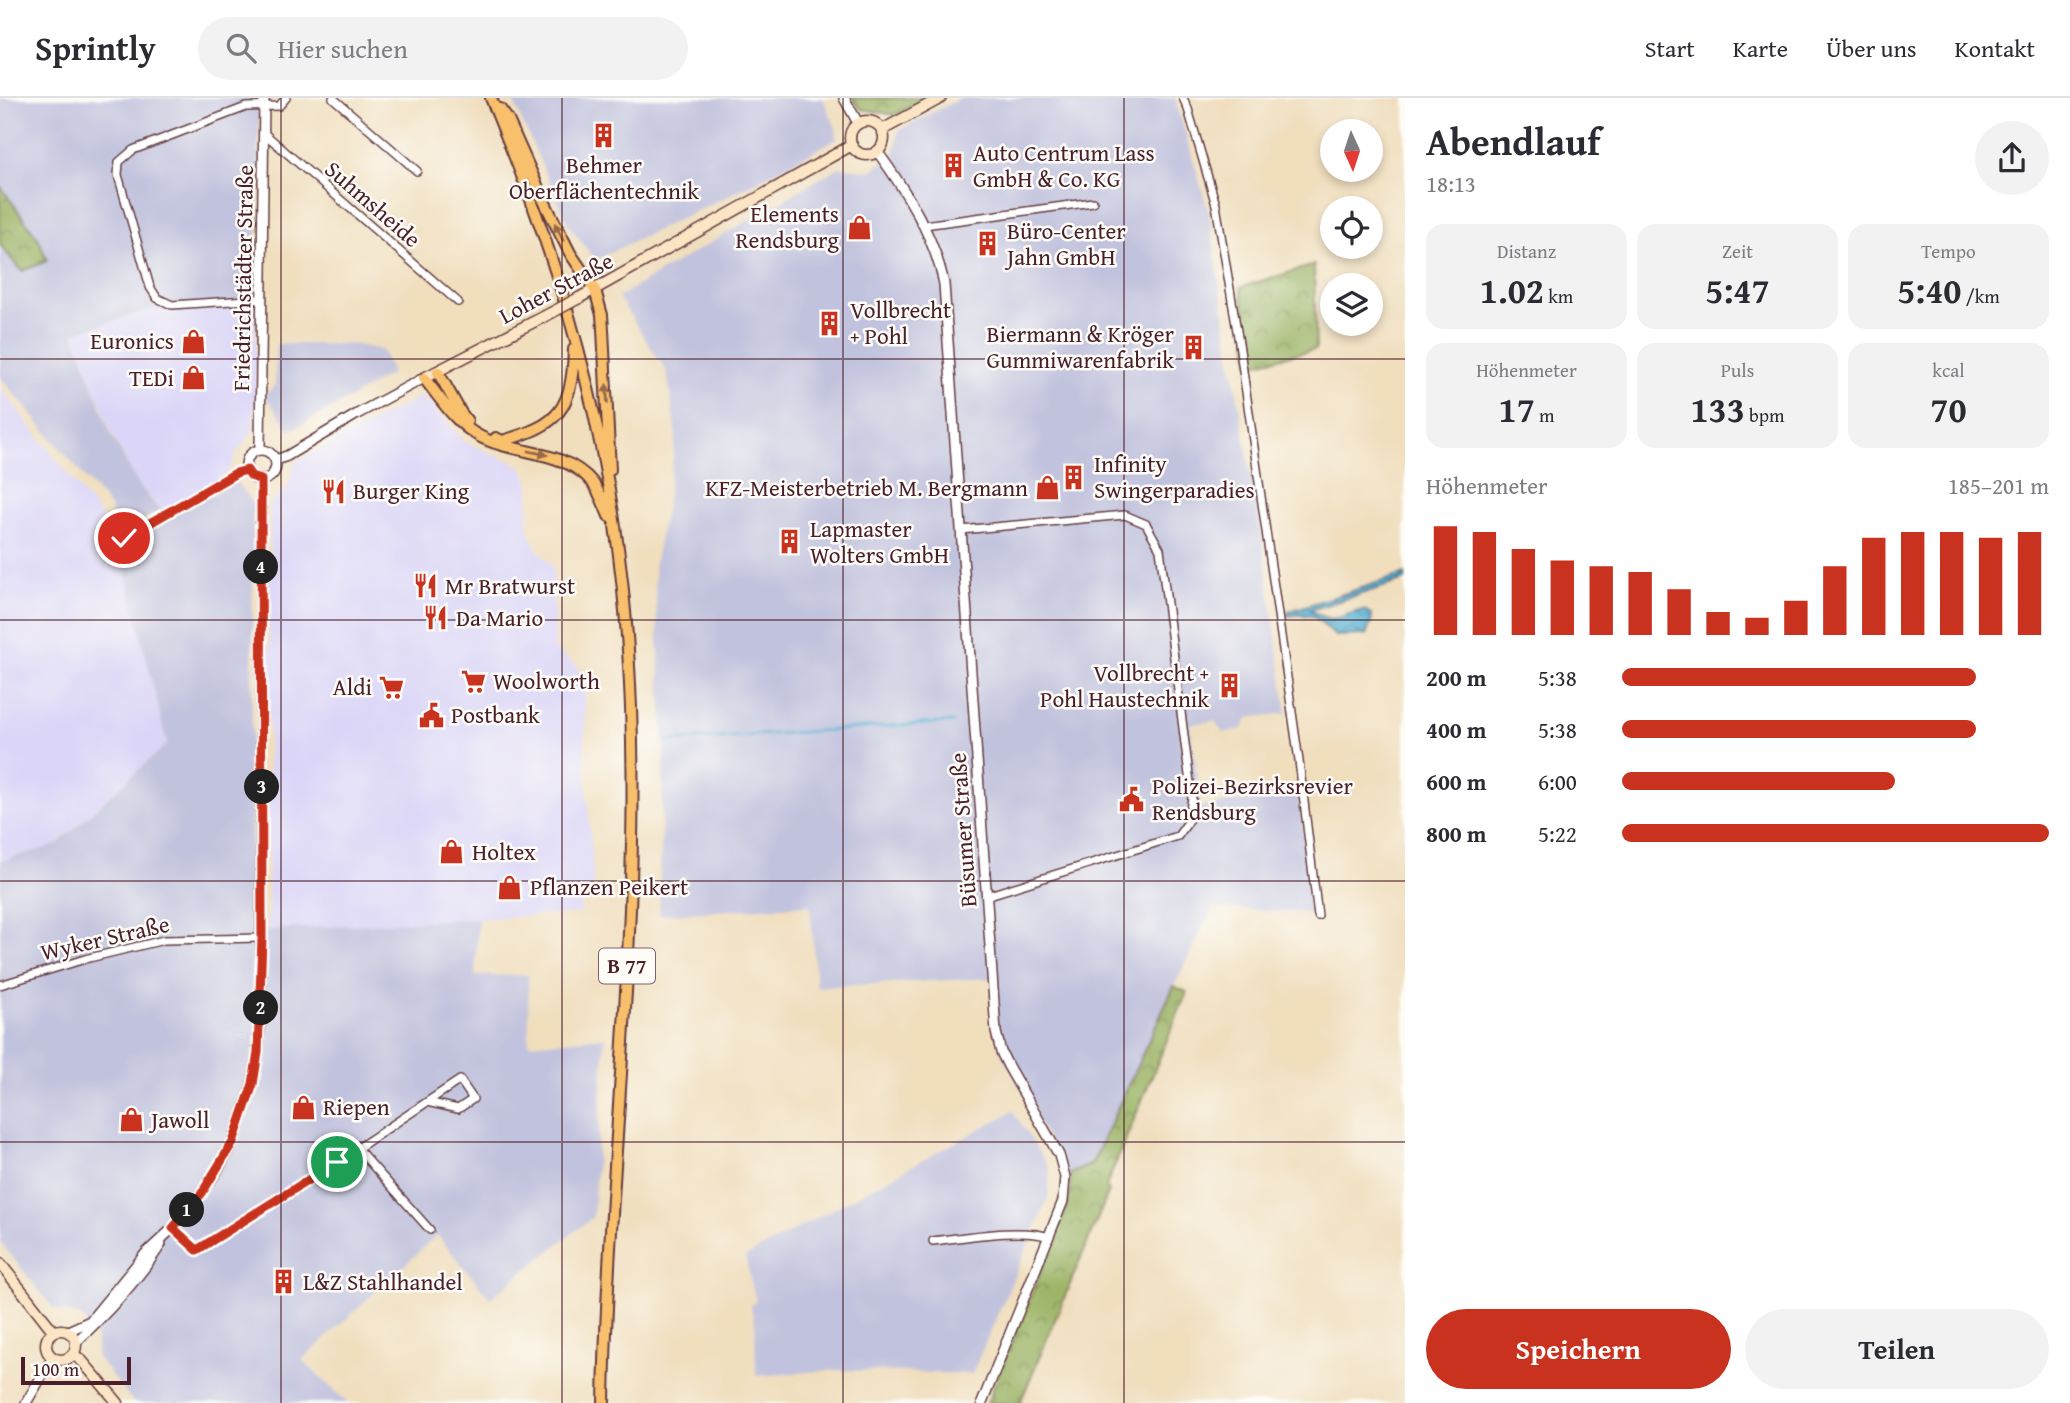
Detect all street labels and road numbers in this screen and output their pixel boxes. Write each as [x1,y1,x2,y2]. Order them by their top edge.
street label: Suhmsheide [318,153,429,255]
street label: Friedrichstädter Straße [224,164,261,392]
street label: Loher Straße [493,244,619,331]
street label: Büsumer Straße [941,752,984,908]
street label: Wyker Straße [37,907,173,968]
road number: B 77 [599,948,655,984]

